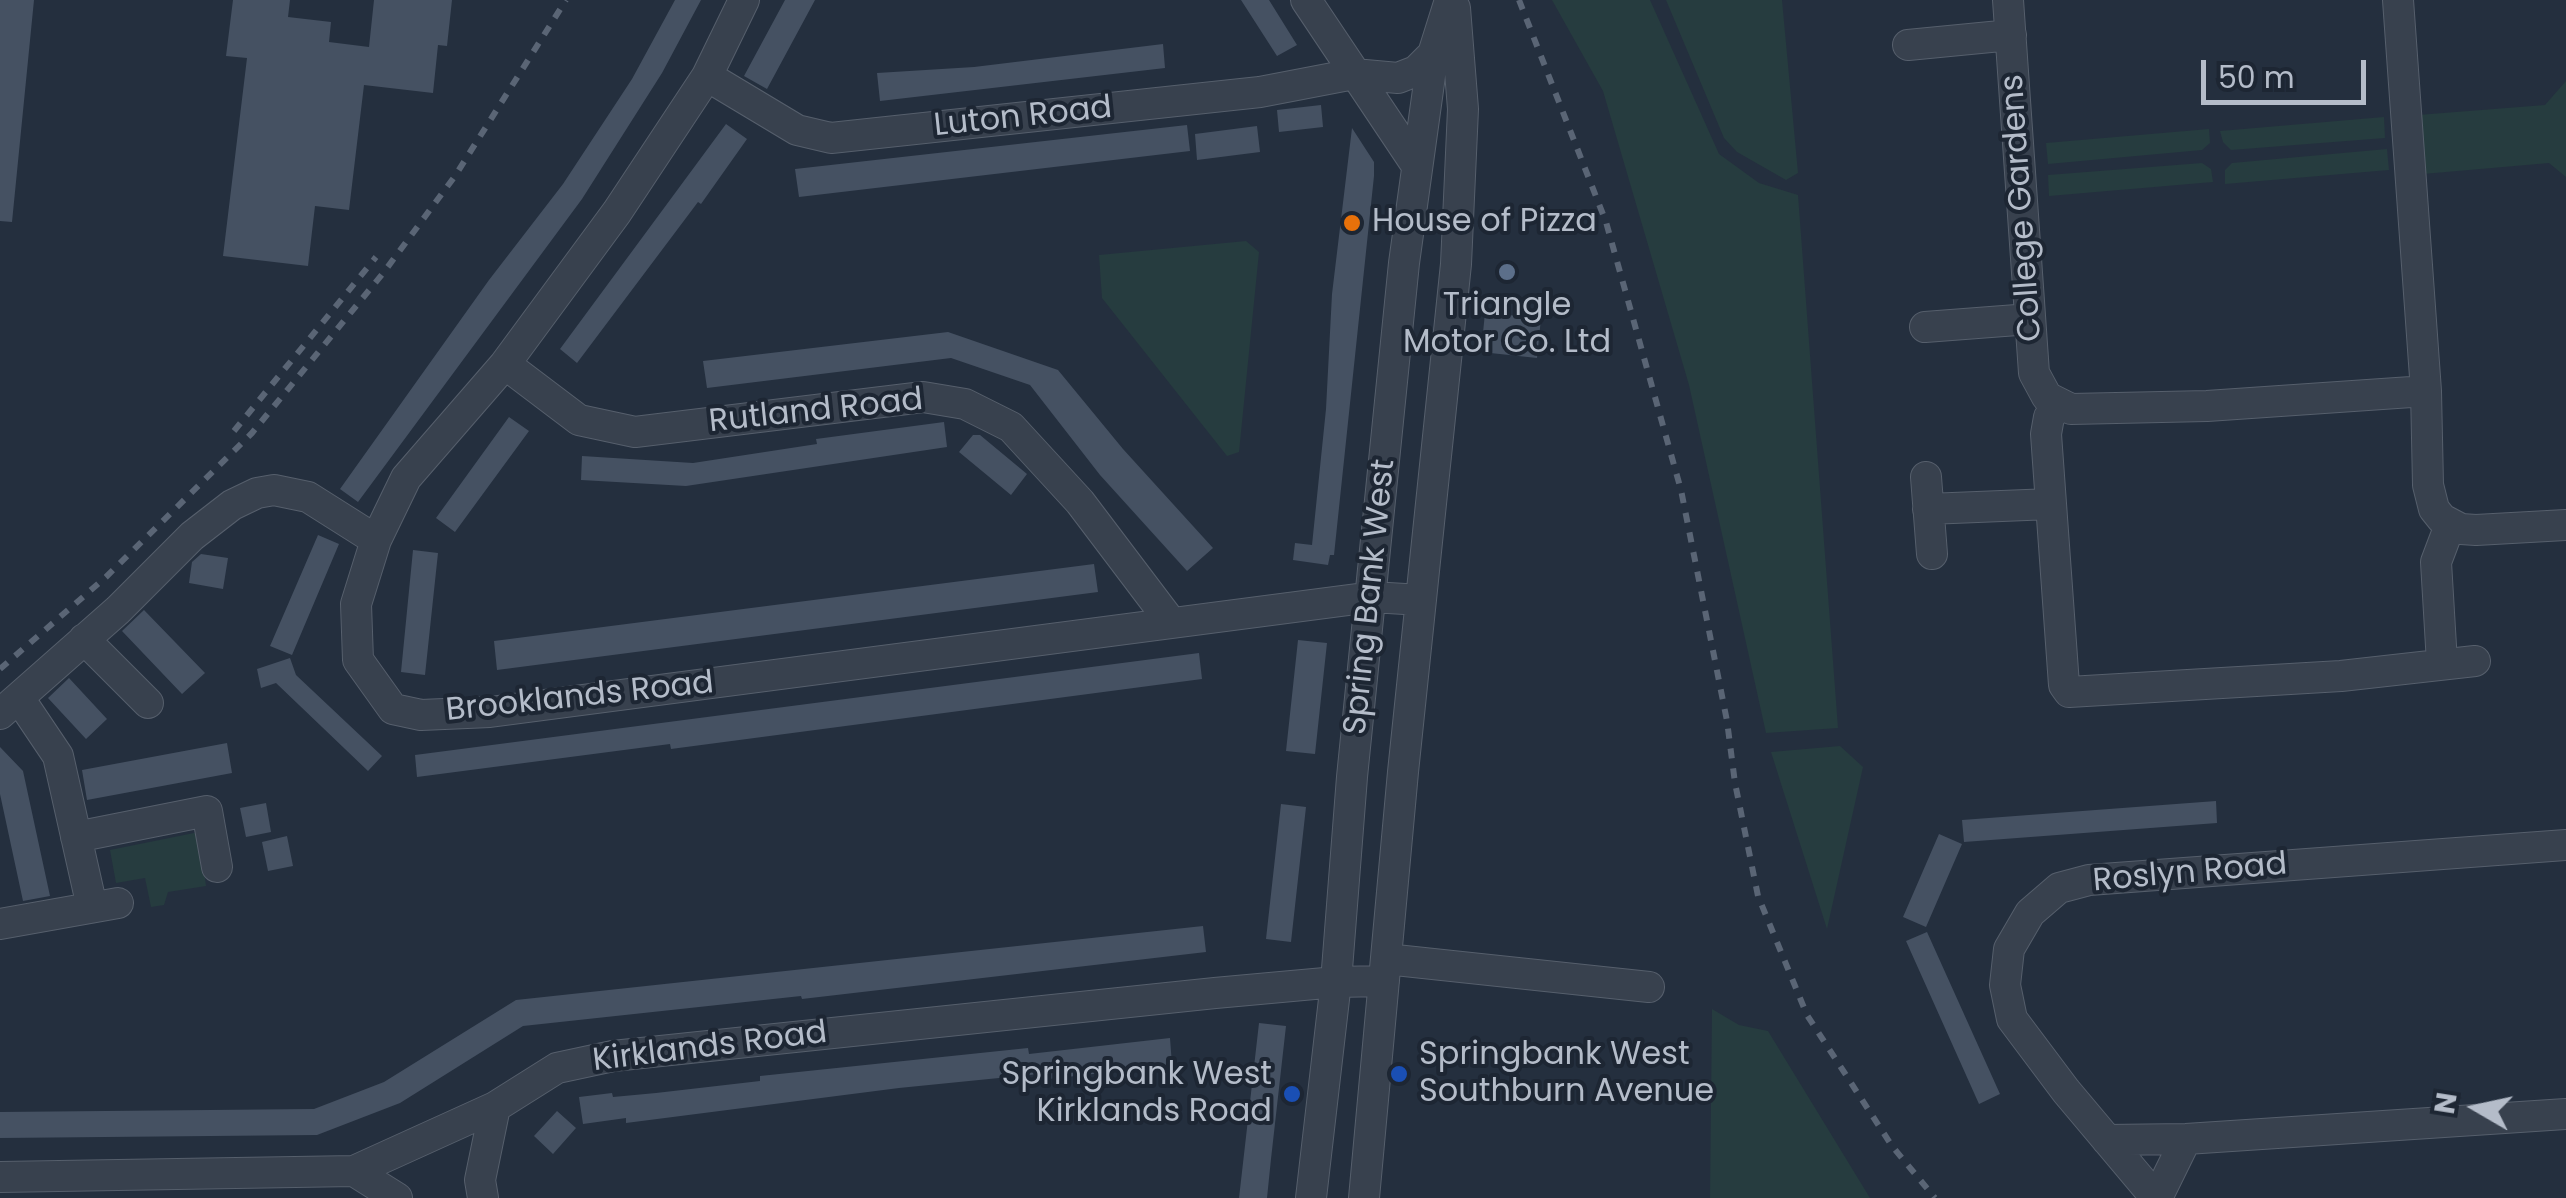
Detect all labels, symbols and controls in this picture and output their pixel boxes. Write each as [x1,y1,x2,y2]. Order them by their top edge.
scale bar [2206,40,2371,102]
text: 50 m [2218,56,2295,99]
street label: College Gardens [1995,73,2051,343]
street label: Luton Road [932,90,1114,146]
place label: House of Pizza [1372,204,1597,242]
marker: House of Pizza [1341,212,1363,234]
marker: Triangle Motor Co. Ltd [1496,261,1518,283]
place label: Triangle Motor Co. Ltd [1403,288,1611,363]
street label: Rutland Road [707,382,925,442]
street label: Spring Bank West [1337,457,1405,737]
street label: Brooklands Road [444,665,716,731]
street label: Roslyn Road [2091,846,2289,902]
street label: Kirklands Road [591,1015,829,1081]
place label: Springbank West Southburn Avenue [1419,1037,1714,1112]
place label: Springbank West Kirklands Road [1001,1057,1272,1132]
north arrow [2426,1058,2526,1158]
marker: Springbank West Southburn Avenue [1388,1063,1410,1085]
marker: Springbank West Kirklands Road [1281,1083,1303,1105]
text: N [2425,1090,2467,1117]

